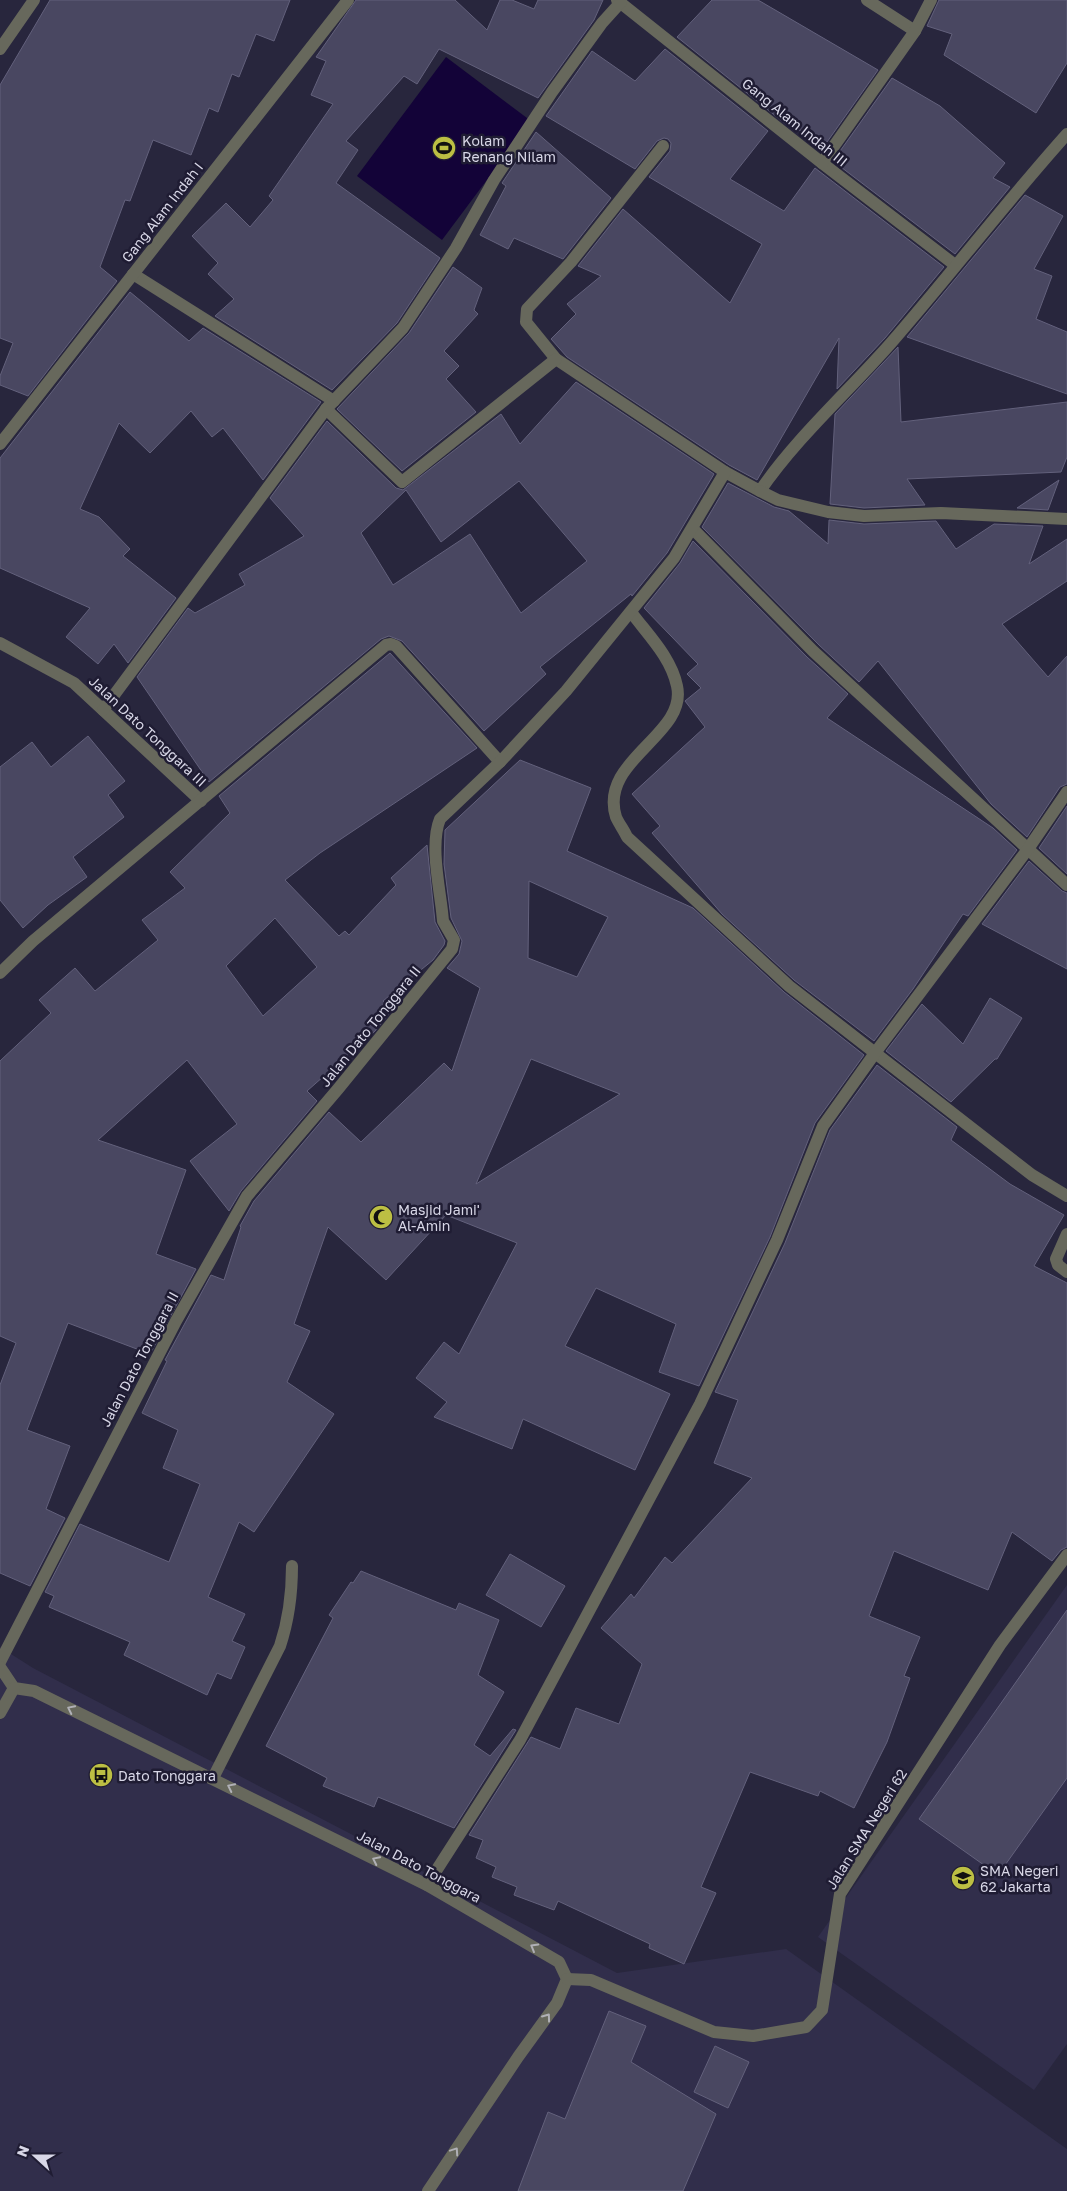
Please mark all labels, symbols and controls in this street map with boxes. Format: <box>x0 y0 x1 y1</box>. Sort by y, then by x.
street label: Gang Alam Indah III <box>739 74 851 170</box>
place label: Kolam Renang Nilam <box>462 132 556 165</box>
sports icon: Kolam Renang Nilam <box>431 135 457 161</box>
street label: Gang Alam Indah I <box>118 159 206 265</box>
street label: Jalan Dato Tonggara III <box>86 672 210 790</box>
street label: Jalan Dato Tonggara II <box>316 962 424 1090</box>
place label: Masjid Jami' Al-Amin <box>398 1201 480 1234</box>
mosque icon: Masjid Jami' Al-Amin <box>368 1204 394 1230</box>
street label: Jalan Dato Tonggara II <box>96 1289 182 1429</box>
one-way arrow <box>67 1705 76 1715</box>
bus stop icon: Dato Tonggara <box>88 1762 114 1788</box>
street label: Jalan SMA Negeri 62 <box>822 1766 910 1892</box>
place label: Dato Tonggara <box>118 1767 216 1784</box>
one-way arrow <box>227 1783 236 1793</box>
street label: Jalan Dato Tonggara <box>354 1826 484 1906</box>
one-way arrow <box>373 1856 382 1866</box>
place label: SMA Negeri 62 Jakarta <box>980 1862 1059 1895</box>
school or university icon: SMA Negeri 62 Jakarta <box>950 1865 976 1891</box>
one-way arrow <box>530 1943 539 1953</box>
one-way arrow <box>541 2013 550 2023</box>
north arrow <box>10 2131 60 2181</box>
text: N <box>13 2143 32 2159</box>
one-way arrow <box>449 2147 458 2156</box>

